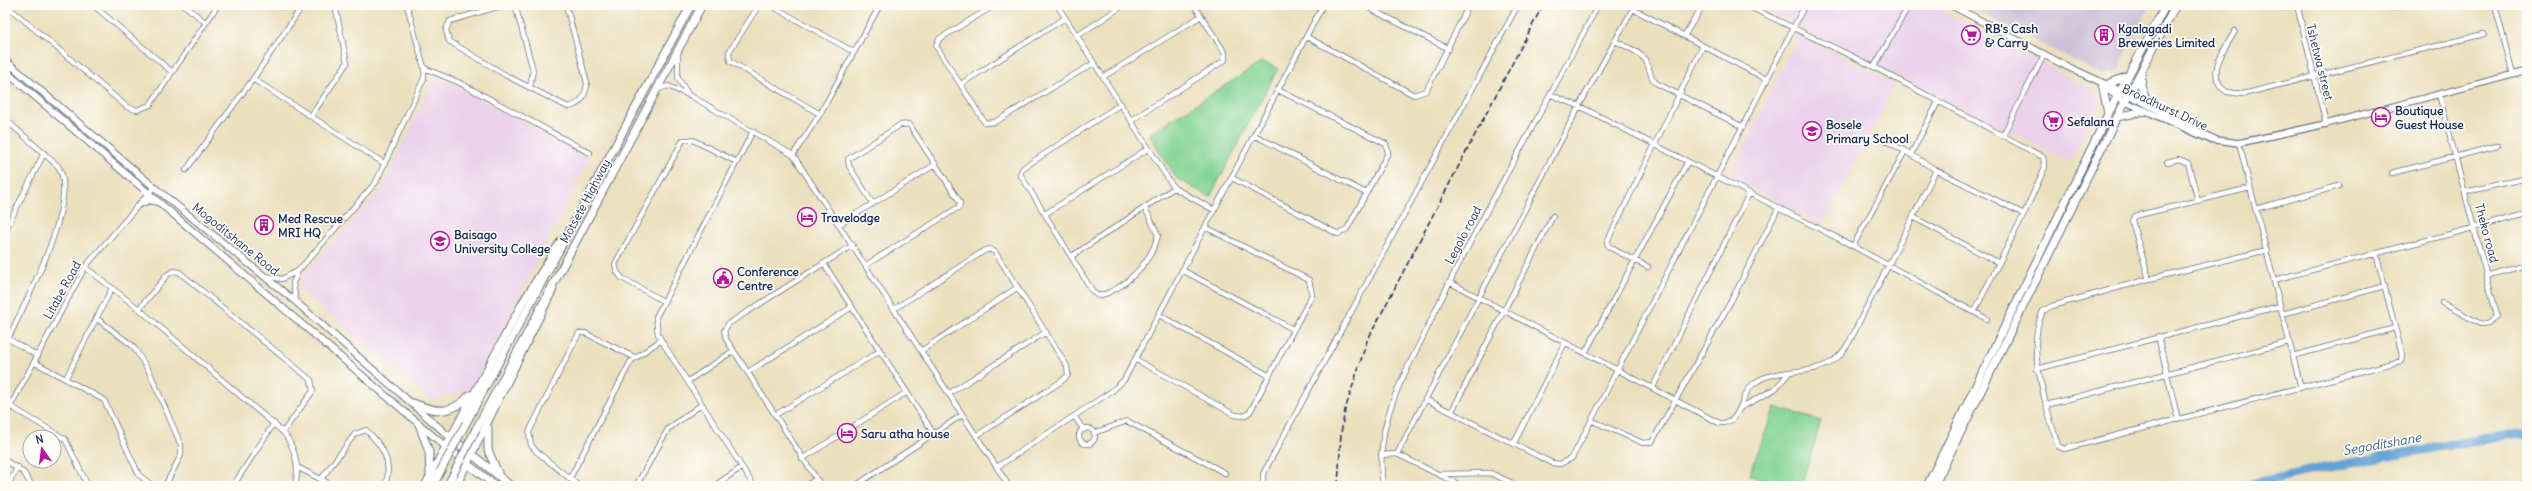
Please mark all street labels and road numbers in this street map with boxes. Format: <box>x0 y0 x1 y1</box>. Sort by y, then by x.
street label: Tshetwa street <box>2303 22 2337 102</box>
street label: Broadhurst Drive <box>2120 81 2210 133</box>
street label: Motsete Highway <box>556 156 614 246</box>
street label: Mogoditshane Road <box>190 199 282 279</box>
street label: Theko road <box>2472 202 2502 264</box>
street label: Legolo road <box>1441 203 1485 267</box>
street label: Litabe Road <box>40 258 84 322</box>

